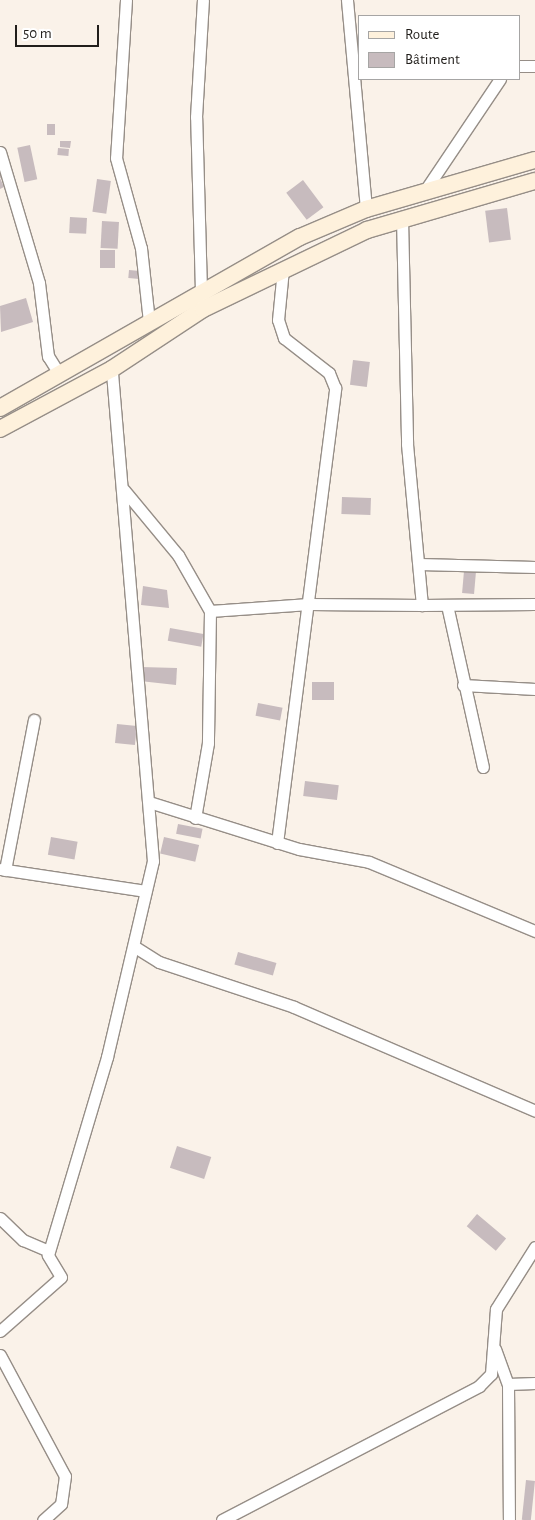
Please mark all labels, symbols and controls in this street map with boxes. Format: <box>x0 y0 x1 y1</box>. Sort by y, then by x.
scale bar <box>18 15 101 47</box>
legend <box>358 15 520 80</box>
text: 50 m <box>23 26 52 41</box>
text: Route <box>405 27 439 42</box>
text: Bâtiment <box>405 52 460 67</box>

